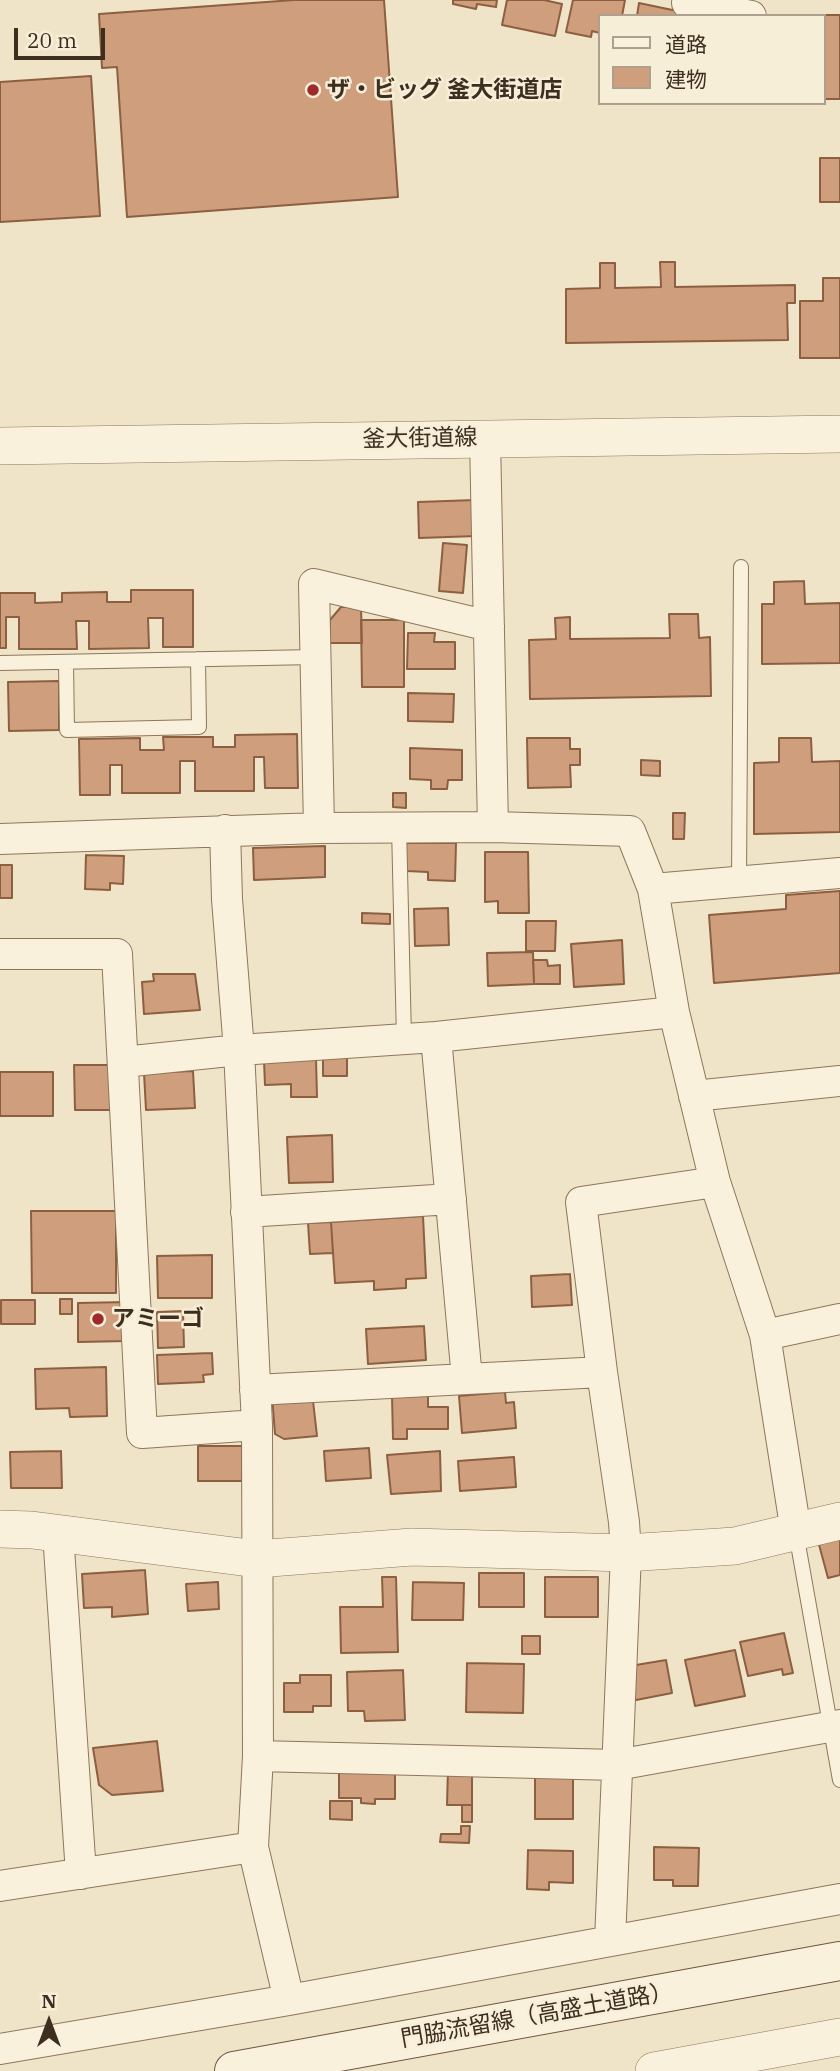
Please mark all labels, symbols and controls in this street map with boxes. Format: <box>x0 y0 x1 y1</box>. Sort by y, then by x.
scale bar <box>18 14 108 58</box>
legend <box>598 14 826 105</box>
text: 20 m <box>27 26 77 54</box>
text: 道路 <box>665 30 707 58</box>
text: 建物 <box>665 65 707 93</box>
place label: ザ・ビッグ 釜大街道店 <box>327 76 562 104</box>
marker: ザ・ビッグ 釜大街道店 <box>305 82 321 98</box>
street label: 釜大街道線 <box>362 424 478 454</box>
place label: アミーゴ <box>112 1305 204 1333</box>
marker: アミーゴ <box>90 1311 106 1327</box>
street label: 門脇流留線（高盛土道路） <box>399 1978 675 2054</box>
north arrow <box>14 1987 84 2057</box>
text: N <box>41 1989 57 2013</box>

